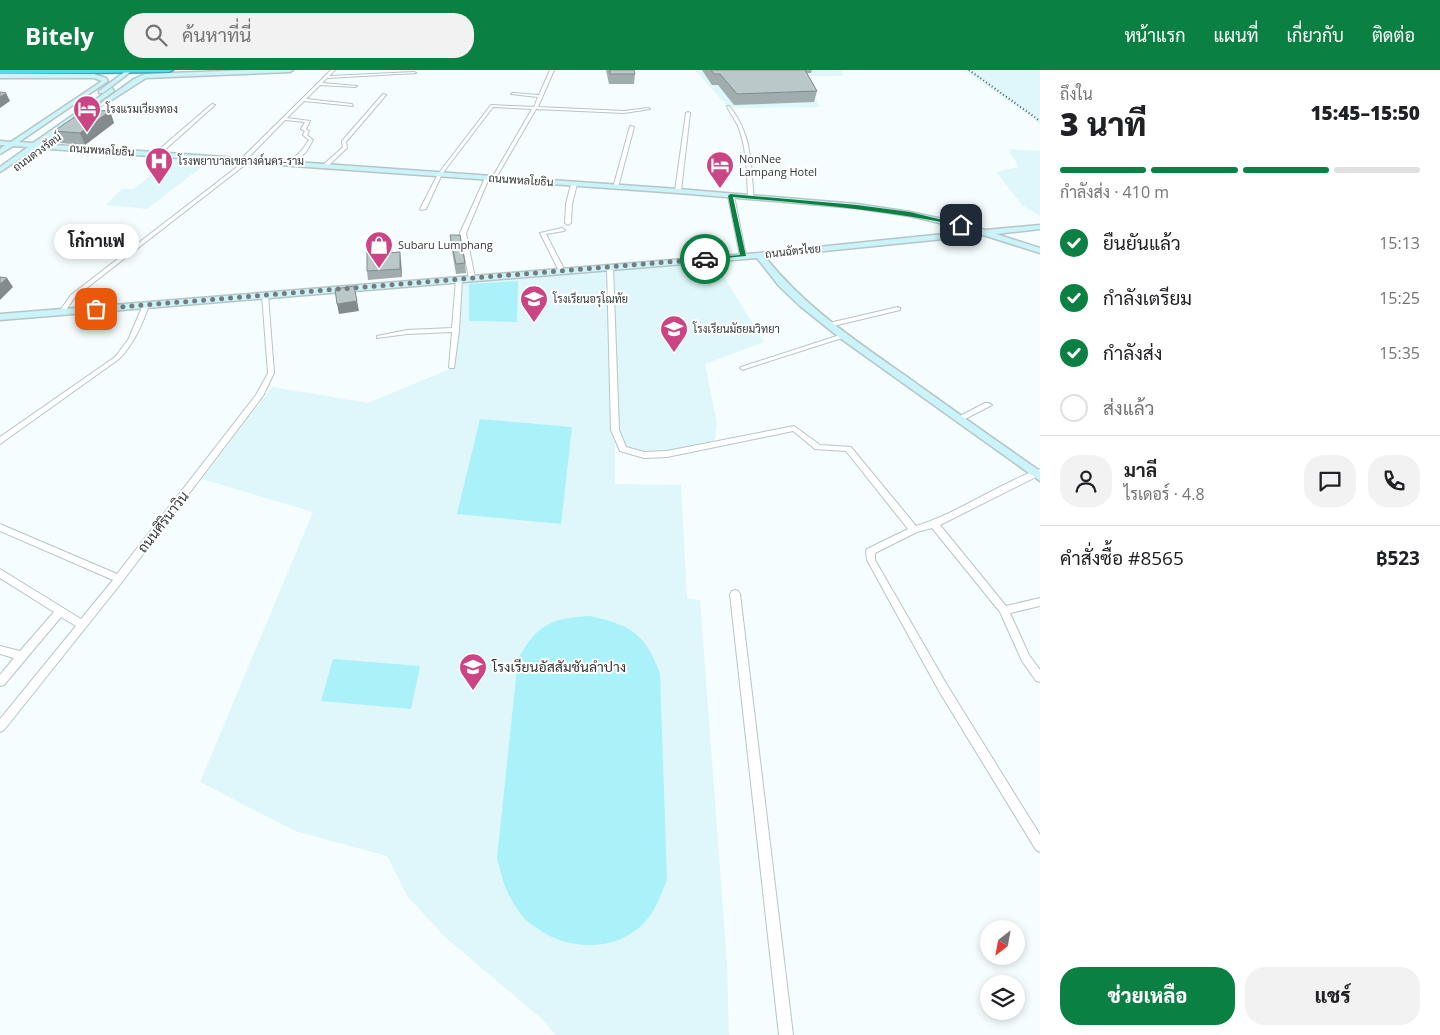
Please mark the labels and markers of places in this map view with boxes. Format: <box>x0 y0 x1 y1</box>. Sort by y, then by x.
hotel icon: โรงแรมเวียงทอง <box>72 94 102 133</box>
place label: โรงแรมเวียงทอง <box>105 101 178 116</box>
hospital icon: โรงพยาบาลเขลางค์นคร-ราม <box>144 146 174 185</box>
hotel icon: NonNee Lampang Hotel <box>705 150 735 189</box>
place label: NonNee Lampang Hotel <box>739 151 817 179</box>
place label: โรงพยาบาลเขลางค์นคร-ราม <box>177 153 304 168</box>
pin <box>940 204 982 246</box>
callout: โก๋กาแฟ <box>54 224 138 259</box>
shop icon: Subaru Lumphang <box>364 230 394 269</box>
place label: Subaru Lumphang <box>398 237 493 252</box>
school or university icon: โรงเรียนอรุโณทัย <box>519 284 549 323</box>
pin <box>75 288 117 330</box>
place label: โรงเรียนอรุโณทัย <box>552 291 628 308</box>
school or university icon: โรงเรียนมัธยมวิทยา <box>659 314 689 353</box>
place label: โรงเรียนมัธยมวิทยา <box>692 321 780 336</box>
school or university icon: โรงเรียนอัสสัมชันลำปาง <box>458 652 488 691</box>
place label: โรงเรียนอัสสัมชันลำปาง <box>491 657 626 676</box>

